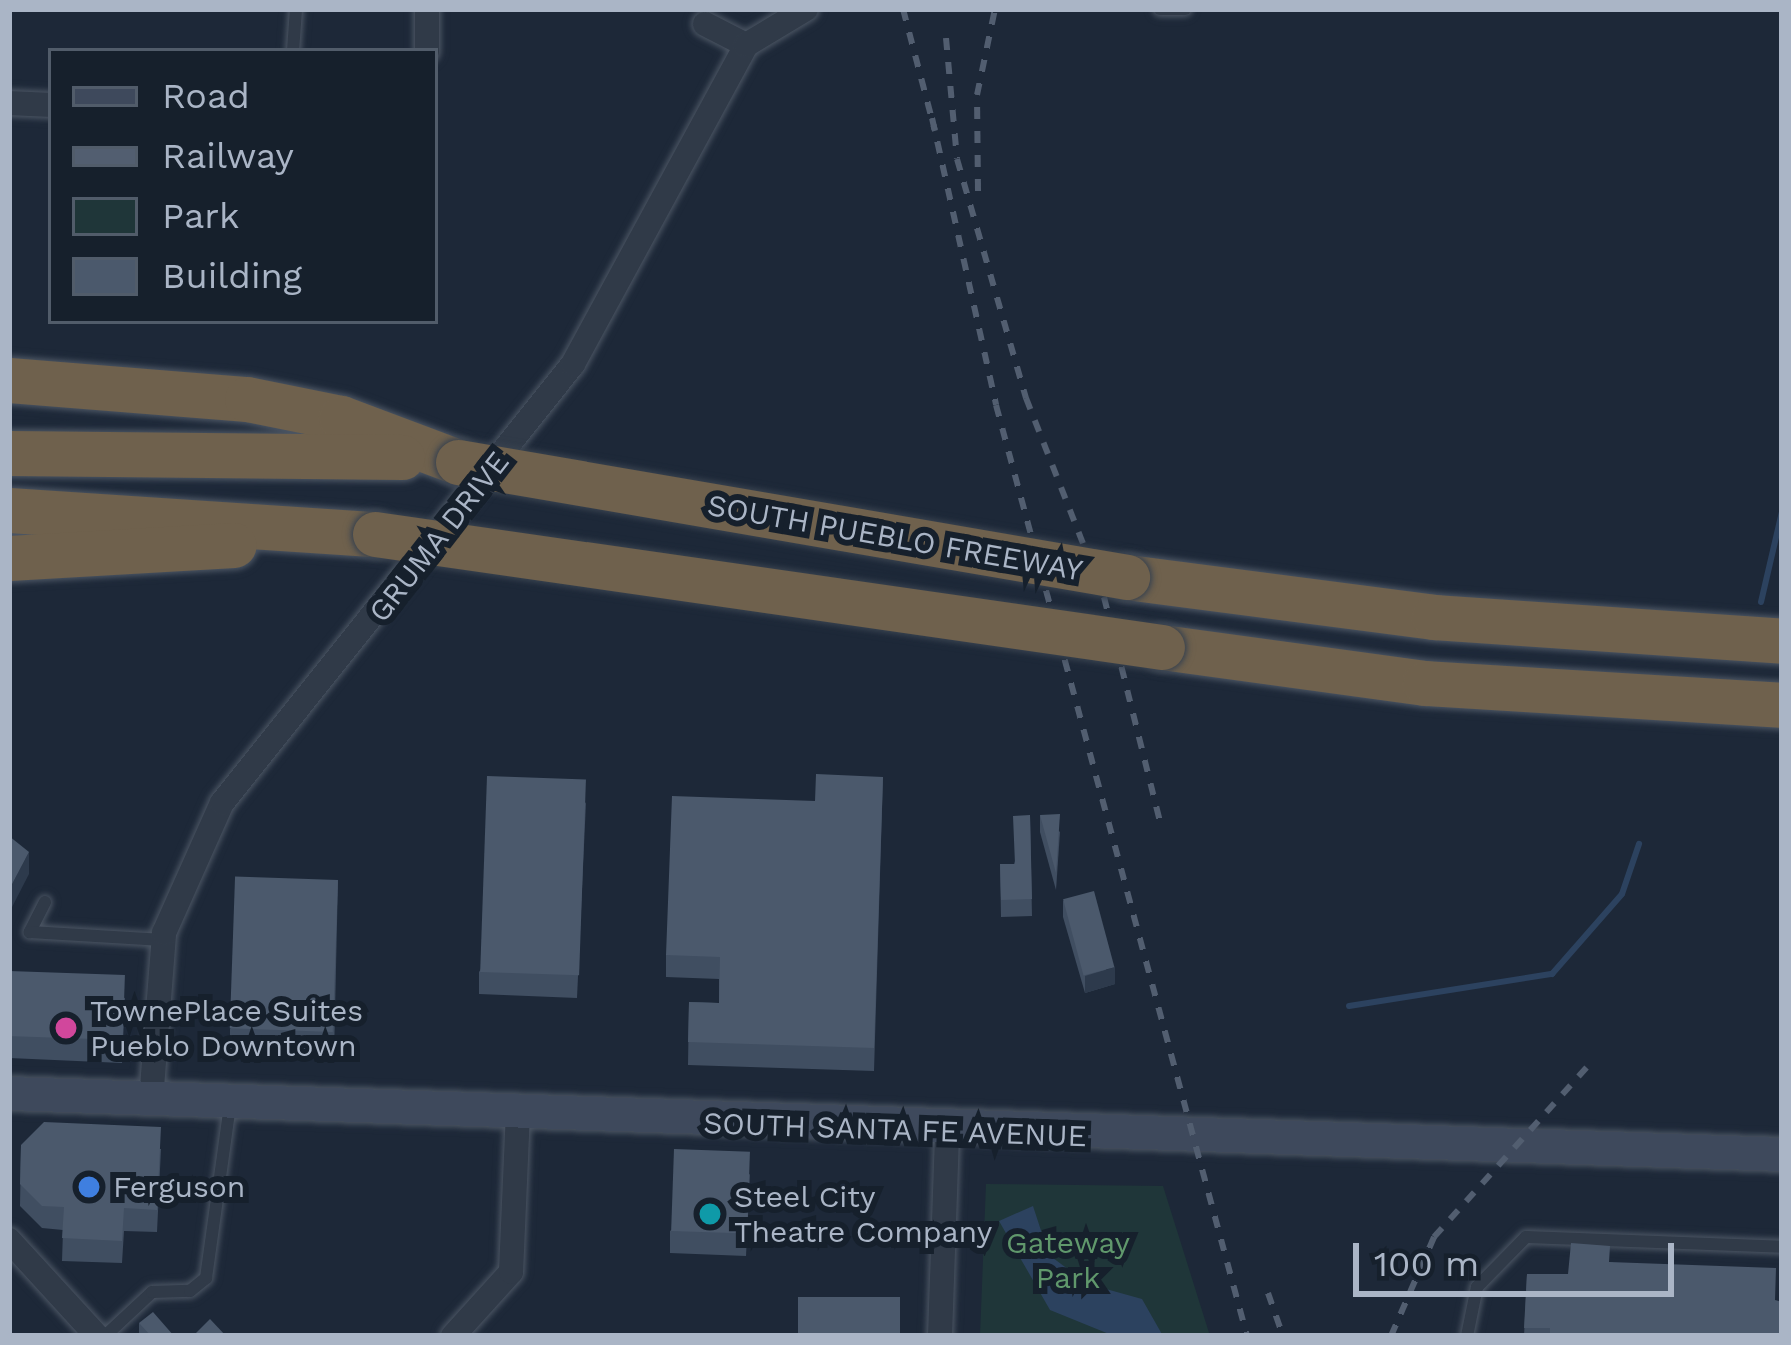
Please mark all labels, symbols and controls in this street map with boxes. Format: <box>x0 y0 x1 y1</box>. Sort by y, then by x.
legend <box>48 48 438 324</box>
text: Road <box>162 75 250 117</box>
text: Railway <box>162 135 294 177</box>
text: Park <box>162 195 239 237</box>
text: Building <box>162 255 302 297</box>
street label: GRUMA DRIVE <box>361 444 517 630</box>
street label: SOUTH PUEBLO FREEWAY <box>704 487 1086 589</box>
place label: TownePlace Suites Pueblo Downtown <box>90 993 363 1064</box>
marker: TownePlace Suites Pueblo Downtown <box>53 1015 79 1041</box>
street label: SOUTH SANTA FE AVENUE <box>701 1105 1089 1155</box>
place label: Ferguson <box>113 1169 245 1205</box>
marker: Ferguson <box>76 1174 102 1200</box>
place label: Steel City Theatre Company <box>734 1179 992 1250</box>
marker: Steel City Theatre Company <box>697 1201 723 1227</box>
scale bar <box>1359 1219 1680 1293</box>
park label: Gateway Park <box>1006 1225 1130 1296</box>
text: 100 m <box>1374 1243 1479 1285</box>

